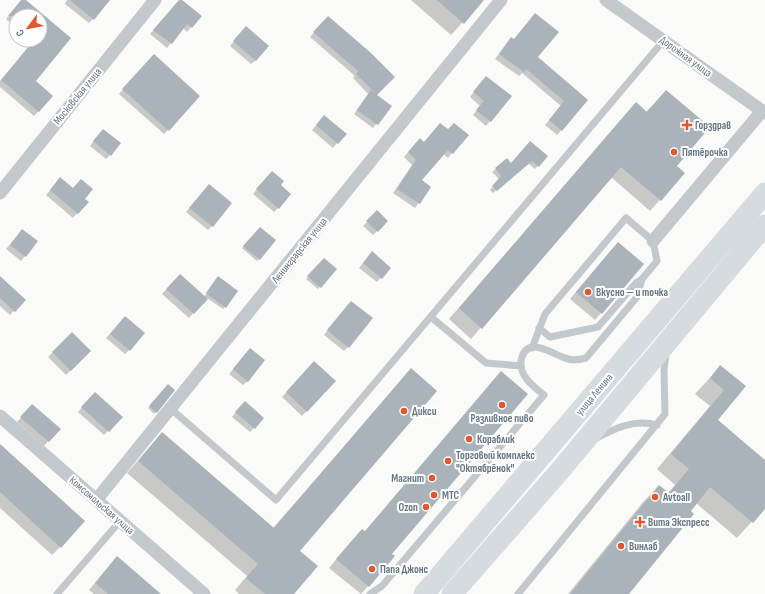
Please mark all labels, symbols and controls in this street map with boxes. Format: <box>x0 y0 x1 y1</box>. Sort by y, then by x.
north arrow <box>8 8 48 48</box>
text: С <box>13 27 27 39</box>
street label: Дорожная улица <box>657 33 714 80</box>
street label: Московская улица <box>51 65 104 127</box>
place label: Горздрав <box>695 119 731 132</box>
marker: Горздрав <box>682 120 692 130</box>
place label: Пятёрочка <box>682 146 728 159</box>
marker: Пятёрочка <box>669 147 679 157</box>
street label: Ленинградская улица <box>268 215 330 287</box>
place label: Вкусно — и точка <box>596 286 668 299</box>
marker: Вкусно — и точка <box>583 287 593 297</box>
street label: улица Ленина <box>573 371 616 418</box>
marker: Разливное пиво <box>497 400 507 410</box>
place label: Дикси <box>412 405 437 418</box>
marker: Дикси <box>399 406 409 416</box>
place label: Разливное пиво <box>471 412 534 425</box>
place label: Кораблик <box>477 433 515 446</box>
marker: Кораблик <box>464 434 474 444</box>
place label: Торговый комплекс "Октябрёнок" <box>456 449 535 475</box>
marker: Торговый комплекс "Октябрёнок" <box>443 456 453 466</box>
place label: Магнит <box>391 472 424 485</box>
marker: Магнит <box>427 473 437 483</box>
street label: Комсомольская улица <box>66 474 137 537</box>
place label: МТС <box>442 489 460 502</box>
marker: МТС <box>429 490 439 500</box>
place label: Avtoall <box>662 491 690 504</box>
marker: Avtoall <box>650 492 660 502</box>
place label: Ozon <box>399 501 418 514</box>
marker: Ozon <box>421 502 431 512</box>
place label: Вита Экспресс <box>648 516 710 529</box>
marker: Вита Экспресс <box>635 517 645 527</box>
place label: Винлаб <box>629 540 658 553</box>
marker: Винлаб <box>616 541 626 551</box>
place label: Папа Джонс <box>380 563 429 576</box>
marker: Папа Джонс <box>367 564 377 574</box>

